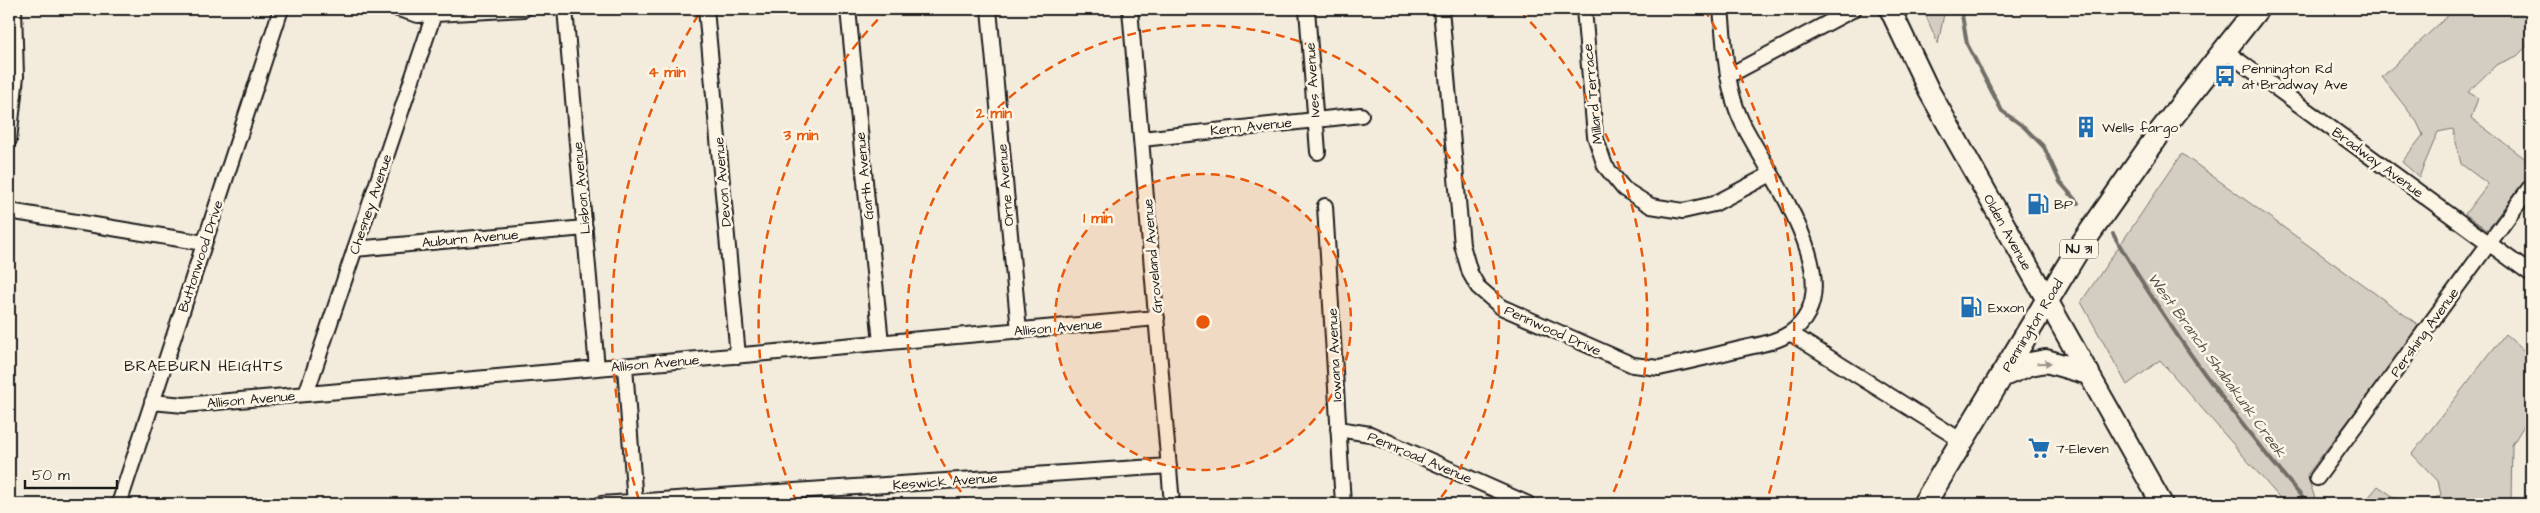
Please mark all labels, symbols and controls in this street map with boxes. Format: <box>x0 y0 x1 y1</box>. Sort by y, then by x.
street label: Ives Avenue <box>1300 41 1326 118</box>
street label: Millard Terrace <box>1578 42 1608 145</box>
place label: Pennington Rd at Bradway Ave <box>2242 59 2348 95</box>
text: 4 min <box>648 62 686 83</box>
bus stop icon: Pennington Rd at Bradway Ave <box>2212 63 2238 89</box>
text: 2 min <box>975 103 1013 124</box>
street label: Kern Avenue <box>1209 113 1293 141</box>
building icon: Wells fargo <box>2073 114 2099 140</box>
place label: Wells fargo <box>2102 118 2178 138</box>
street label: Bradway Avenue <box>2327 123 2428 203</box>
text: 3 min <box>782 125 819 146</box>
street label: Garth Avenue <box>850 131 880 221</box>
street label: Devon Avenue <box>709 136 737 228</box>
street label: Lisbon Avenue <box>568 140 596 235</box>
street label: Orne Avenue <box>992 142 1020 227</box>
street label: Chesney Avenue <box>344 151 398 257</box>
street label: Olden Avenue <box>1978 191 2037 275</box>
fuel station icon: BP <box>2025 191 2051 217</box>
place label: BP <box>2054 195 2073 215</box>
street label: Buttonwood Drive <box>173 197 229 315</box>
street label: Groveland Avenue <box>1138 197 1168 314</box>
text: 1 min <box>1083 208 1113 229</box>
street label: Auburn Avenue <box>421 225 520 253</box>
road number: NJ 31 <box>2060 240 2098 258</box>
water label: West Branch Shabakunk Creek <box>2142 269 2291 462</box>
street label: Pennington Road <box>1997 275 2069 376</box>
street label: Pershing Avenue <box>2386 284 2464 381</box>
fuel station icon: Exxon <box>1958 294 1984 320</box>
place label: Exxon <box>1988 298 2024 318</box>
street label: Pennwood Drive <box>1501 301 1605 361</box>
street label: Iowana Avenue <box>1323 307 1347 402</box>
centre of rings <box>1194 313 1212 331</box>
street label: Allison Avenue <box>1013 314 1103 342</box>
street label: Allison Avenue <box>610 350 700 378</box>
district label: BRAEBURN HEIGHTS <box>124 356 284 377</box>
one-way arrow <box>2037 359 2053 367</box>
street label: Allison Avenue <box>206 386 296 414</box>
street label: Pennroad Avenue <box>1364 427 1475 489</box>
supermarket icon: 7-Eleven <box>2026 435 2052 461</box>
place label: 7-Eleven <box>2056 439 2109 459</box>
scale bar <box>25 458 118 490</box>
text: 50 m <box>32 465 70 486</box>
street label: Keswick Avenue <box>892 468 999 496</box>

